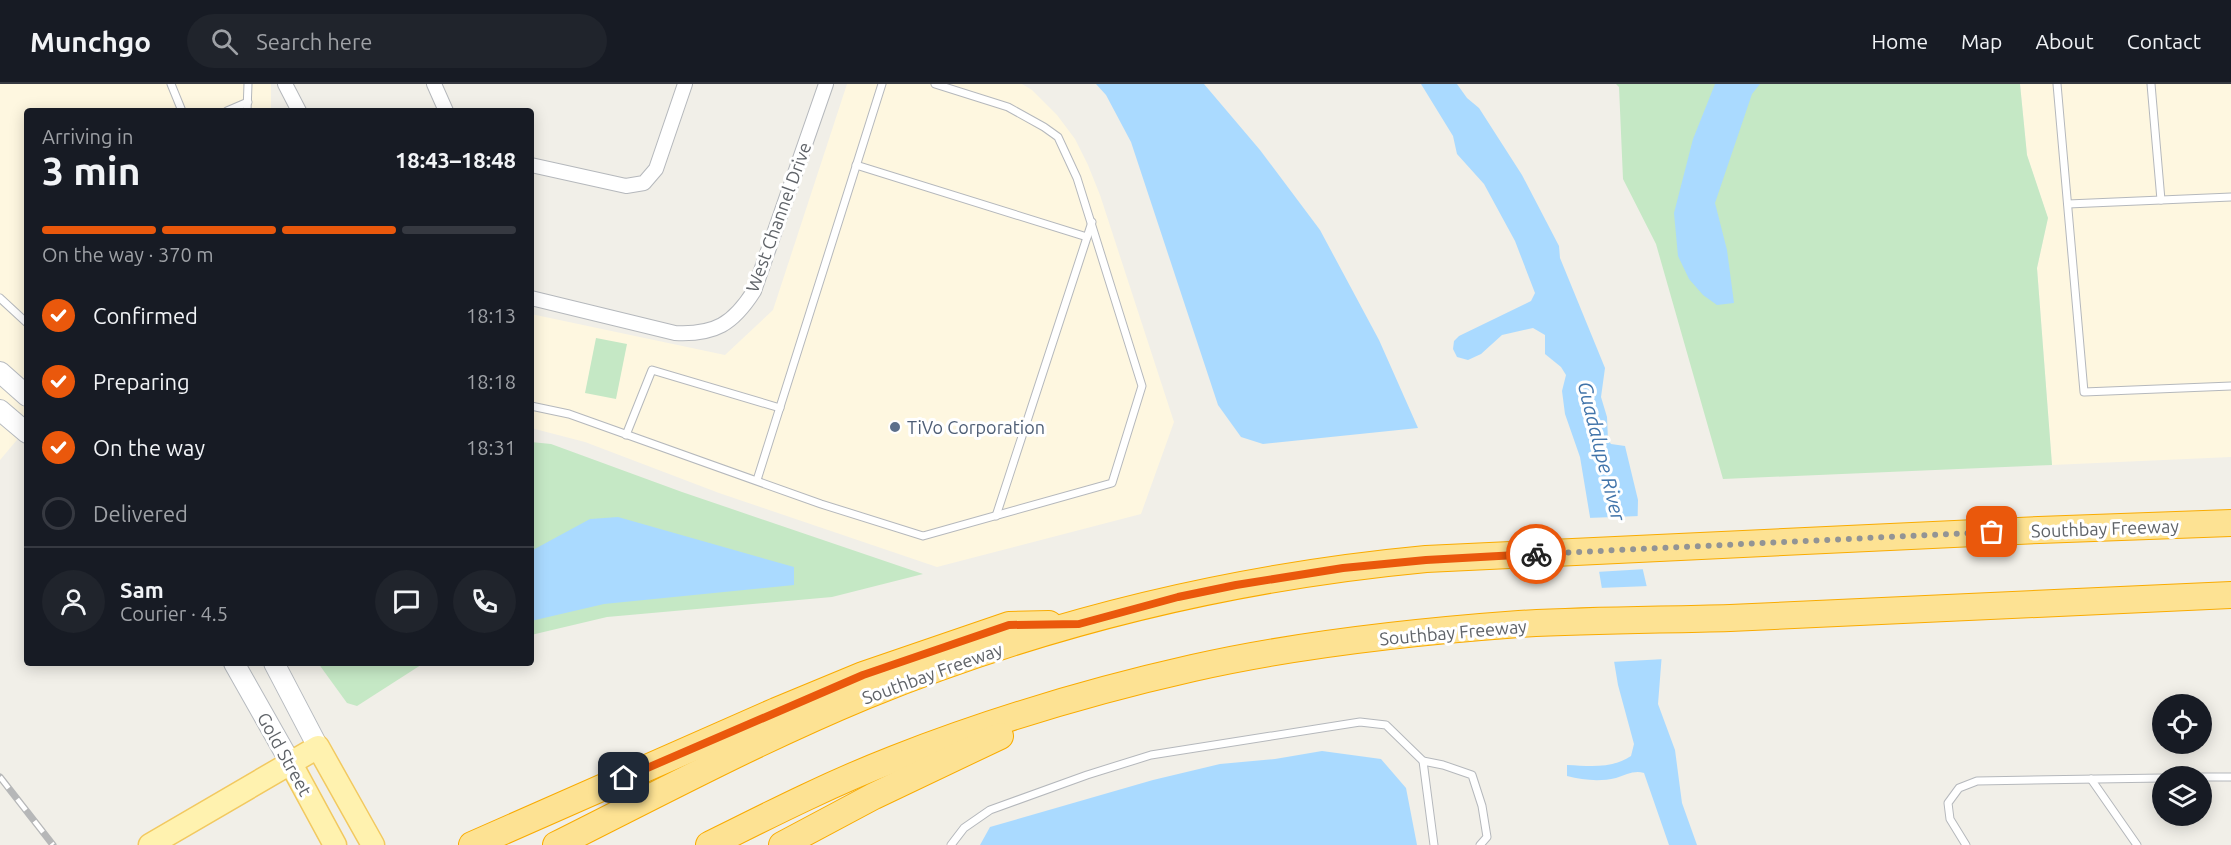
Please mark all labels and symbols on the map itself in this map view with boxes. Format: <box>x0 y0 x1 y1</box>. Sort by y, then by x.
street label: West Channel Drive <box>742 139 814 295</box>
water label: Guadalupe River <box>1574 379 1631 524</box>
place label: TiVo Corporation <box>907 417 1045 437</box>
marker: TiVo Corporation <box>888 420 902 434</box>
pin <box>1966 506 2017 557</box>
street label: Southbay Freeway <box>2031 515 2180 541</box>
courier <box>1506 524 1566 584</box>
street label: Southbay Freeway <box>1378 616 1528 648</box>
street label: Southbay Freeway <box>859 638 1005 708</box>
street label: Gold Street <box>254 709 316 799</box>
pin <box>598 752 649 803</box>

